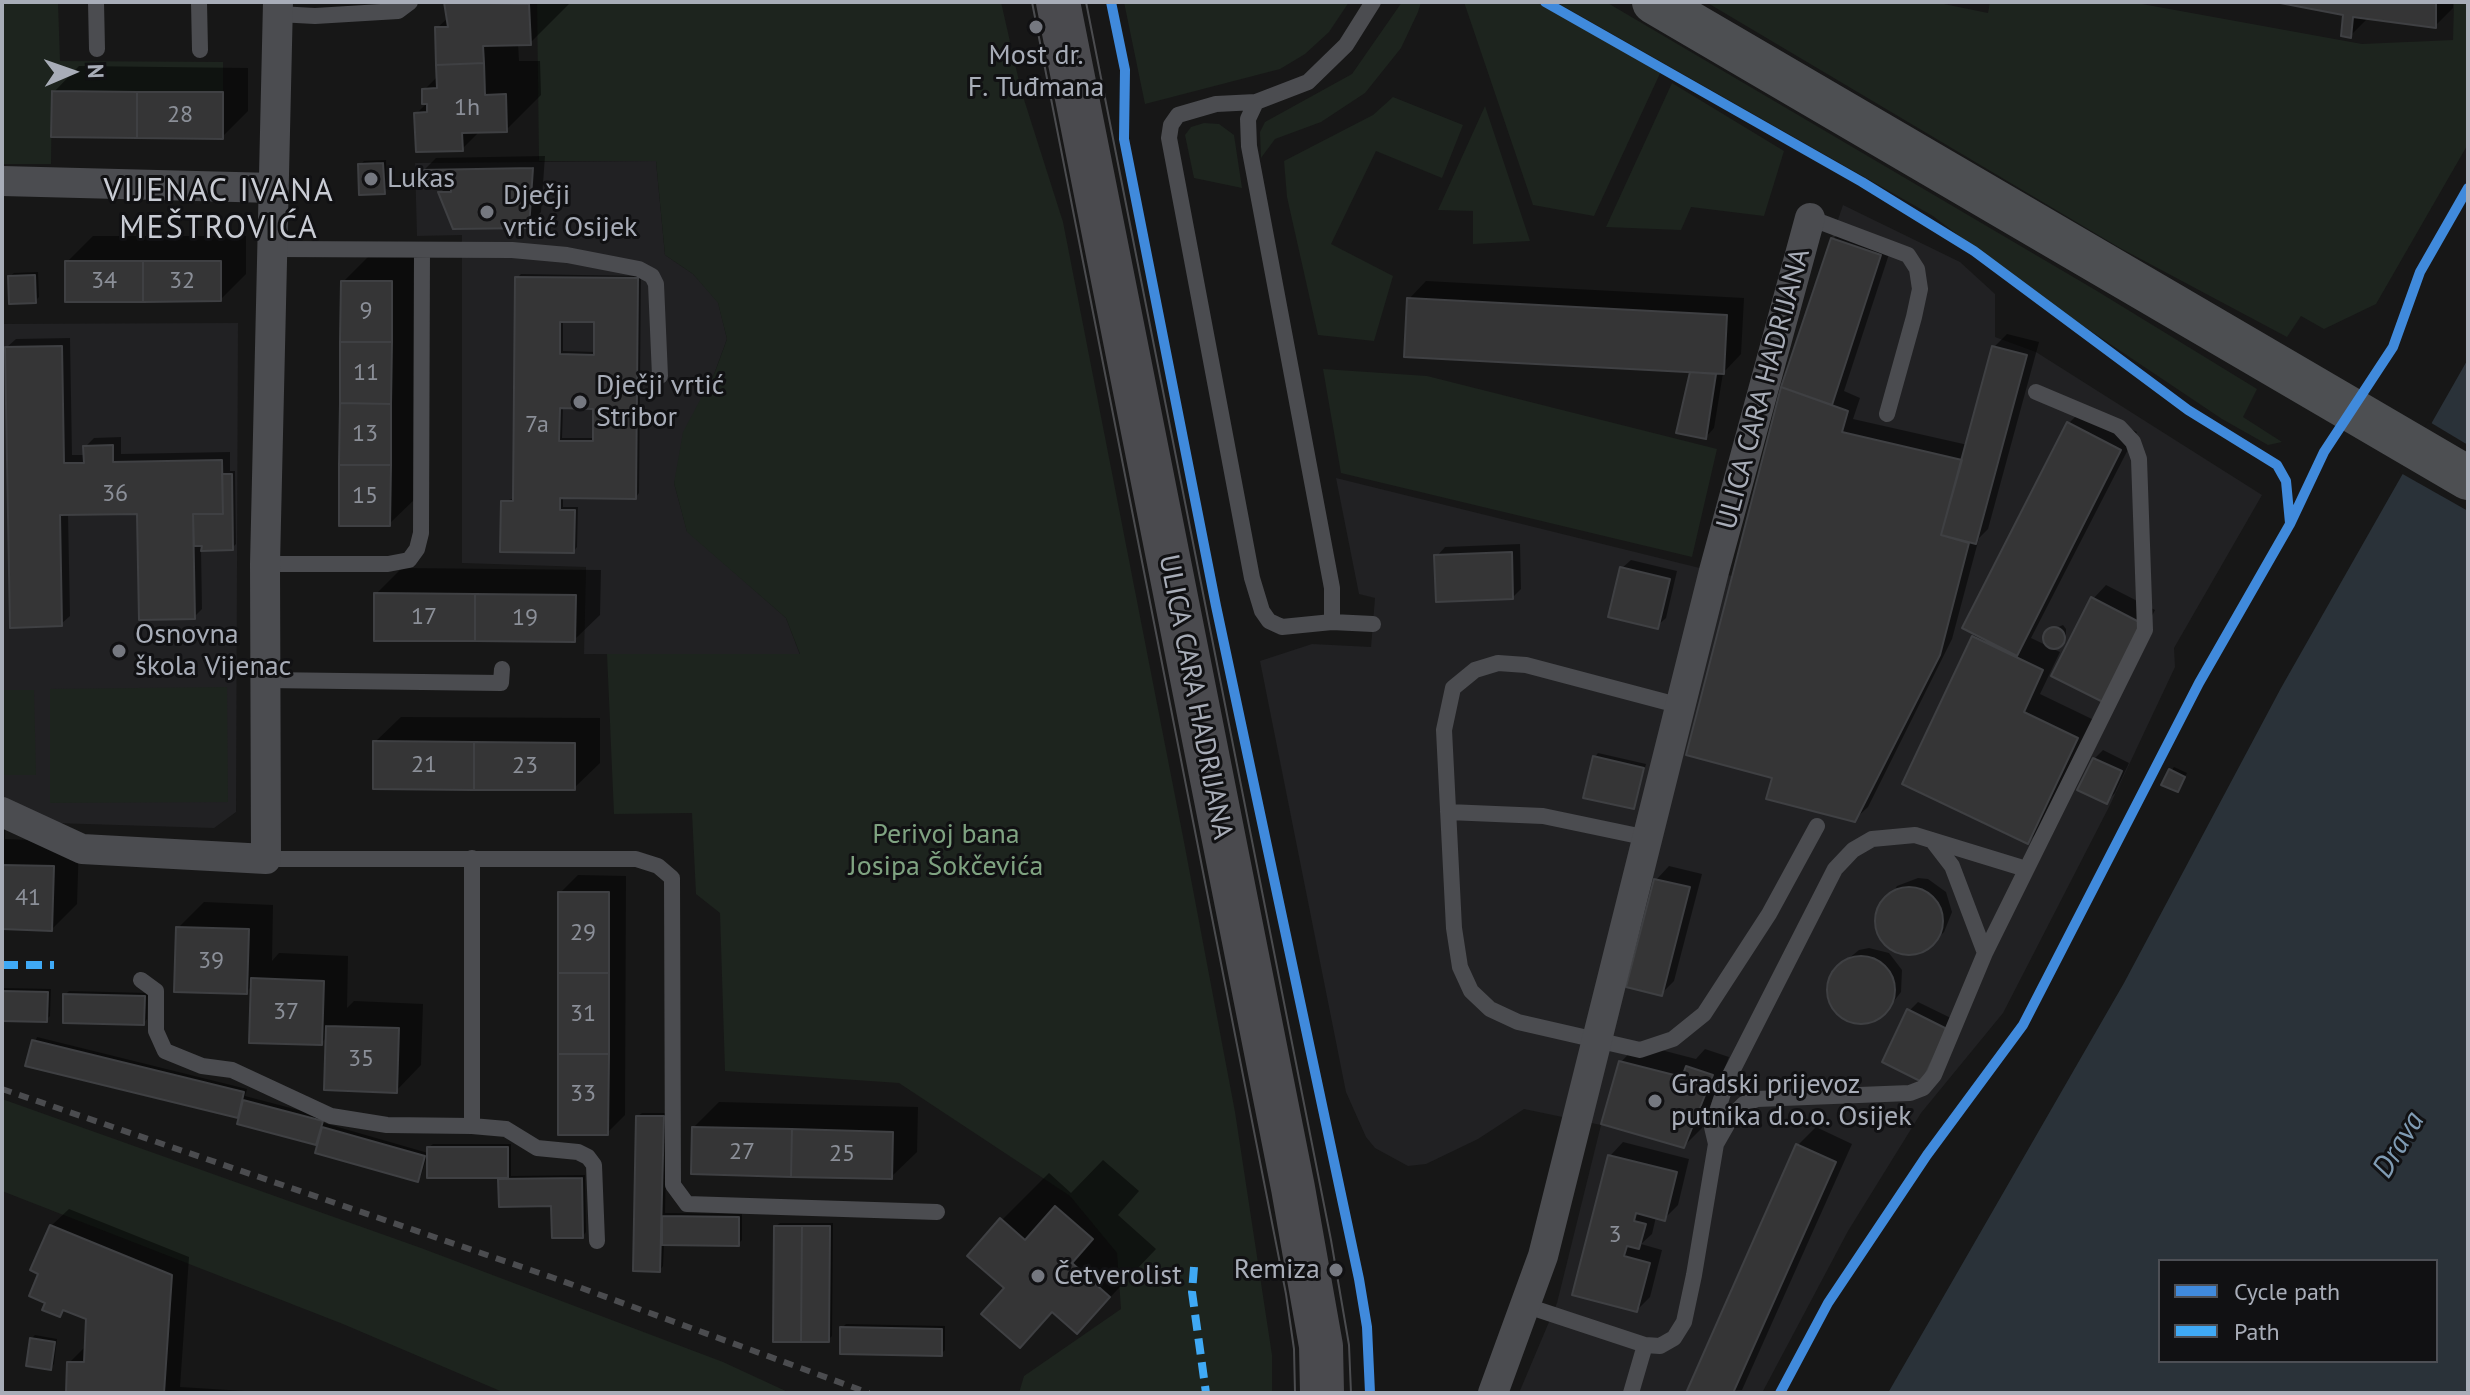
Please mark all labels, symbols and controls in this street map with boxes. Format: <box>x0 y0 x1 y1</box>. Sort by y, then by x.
marker: Most dr. F. Tuđmana <box>1027 18 1045 36</box>
north arrow <box>32 32 112 112</box>
place label: Most dr. F. Tuđmana <box>968 39 1104 105</box>
text: N <box>82 63 110 79</box>
house number: 1h <box>454 94 480 122</box>
house number: 28 <box>167 101 193 129</box>
place label: Lukas <box>387 162 455 196</box>
marker: Lukas <box>362 170 380 188</box>
district label: VIJENAC IVANA MEŠTROVIĆA <box>103 173 335 248</box>
place label: Dječji vrtić Osijek <box>503 179 638 245</box>
marker: Dječji vrtić Osijek <box>478 203 496 221</box>
street label: ULICA CARA HADRIJANA <box>1710 245 1818 533</box>
house number: 34 <box>91 267 117 295</box>
house number: 32 <box>169 267 195 295</box>
house number: 9 <box>359 297 373 325</box>
house number: 11 <box>353 359 379 387</box>
place label: Dječji vrtić Stribor <box>596 369 724 435</box>
marker: Dječji vrtić Stribor <box>571 393 589 411</box>
house number: 7a <box>525 411 549 439</box>
house number: 13 <box>352 420 378 448</box>
house number: 36 <box>102 480 128 508</box>
house number: 15 <box>352 482 378 510</box>
street label: ULICA CARA HADRIJANA <box>1151 552 1239 842</box>
house number: 17 <box>411 603 437 631</box>
house number: 19 <box>512 604 538 632</box>
place label: Osnovna škola Vijenac <box>135 618 291 684</box>
marker: Osnovna škola Vijenac <box>110 642 128 660</box>
house number: 21 <box>411 751 437 779</box>
house number: 23 <box>512 752 538 780</box>
park label: Perivoj bana Josipa Šokčevića <box>848 818 1044 884</box>
house number: 41 <box>15 884 41 912</box>
house number: 29 <box>570 919 596 947</box>
house number: 39 <box>198 947 224 975</box>
house number: 37 <box>273 998 299 1026</box>
house number: 31 <box>570 1000 596 1028</box>
house number: 35 <box>348 1045 374 1073</box>
place label: Gradski prijevoz putnika d.o.o. Osijek <box>1671 1068 1912 1134</box>
house number: 33 <box>570 1080 596 1108</box>
marker: Gradski prijevoz putnika d.o.o. Osijek <box>1646 1092 1664 1110</box>
water label: Drava <box>2365 1105 2433 1185</box>
house number: 27 <box>729 1138 755 1166</box>
house number: 25 <box>829 1140 855 1168</box>
house number: 3 <box>1608 1221 1622 1249</box>
place label: Remiza <box>1234 1253 1320 1287</box>
place label: Četverolist <box>1054 1259 1182 1293</box>
legend <box>2158 1259 2438 1363</box>
marker: Remiza <box>1327 1261 1345 1279</box>
marker: Četverolist <box>1029 1267 1047 1285</box>
text: Cycle path <box>2234 1276 2340 1307</box>
text: Path <box>2234 1316 2280 1347</box>

